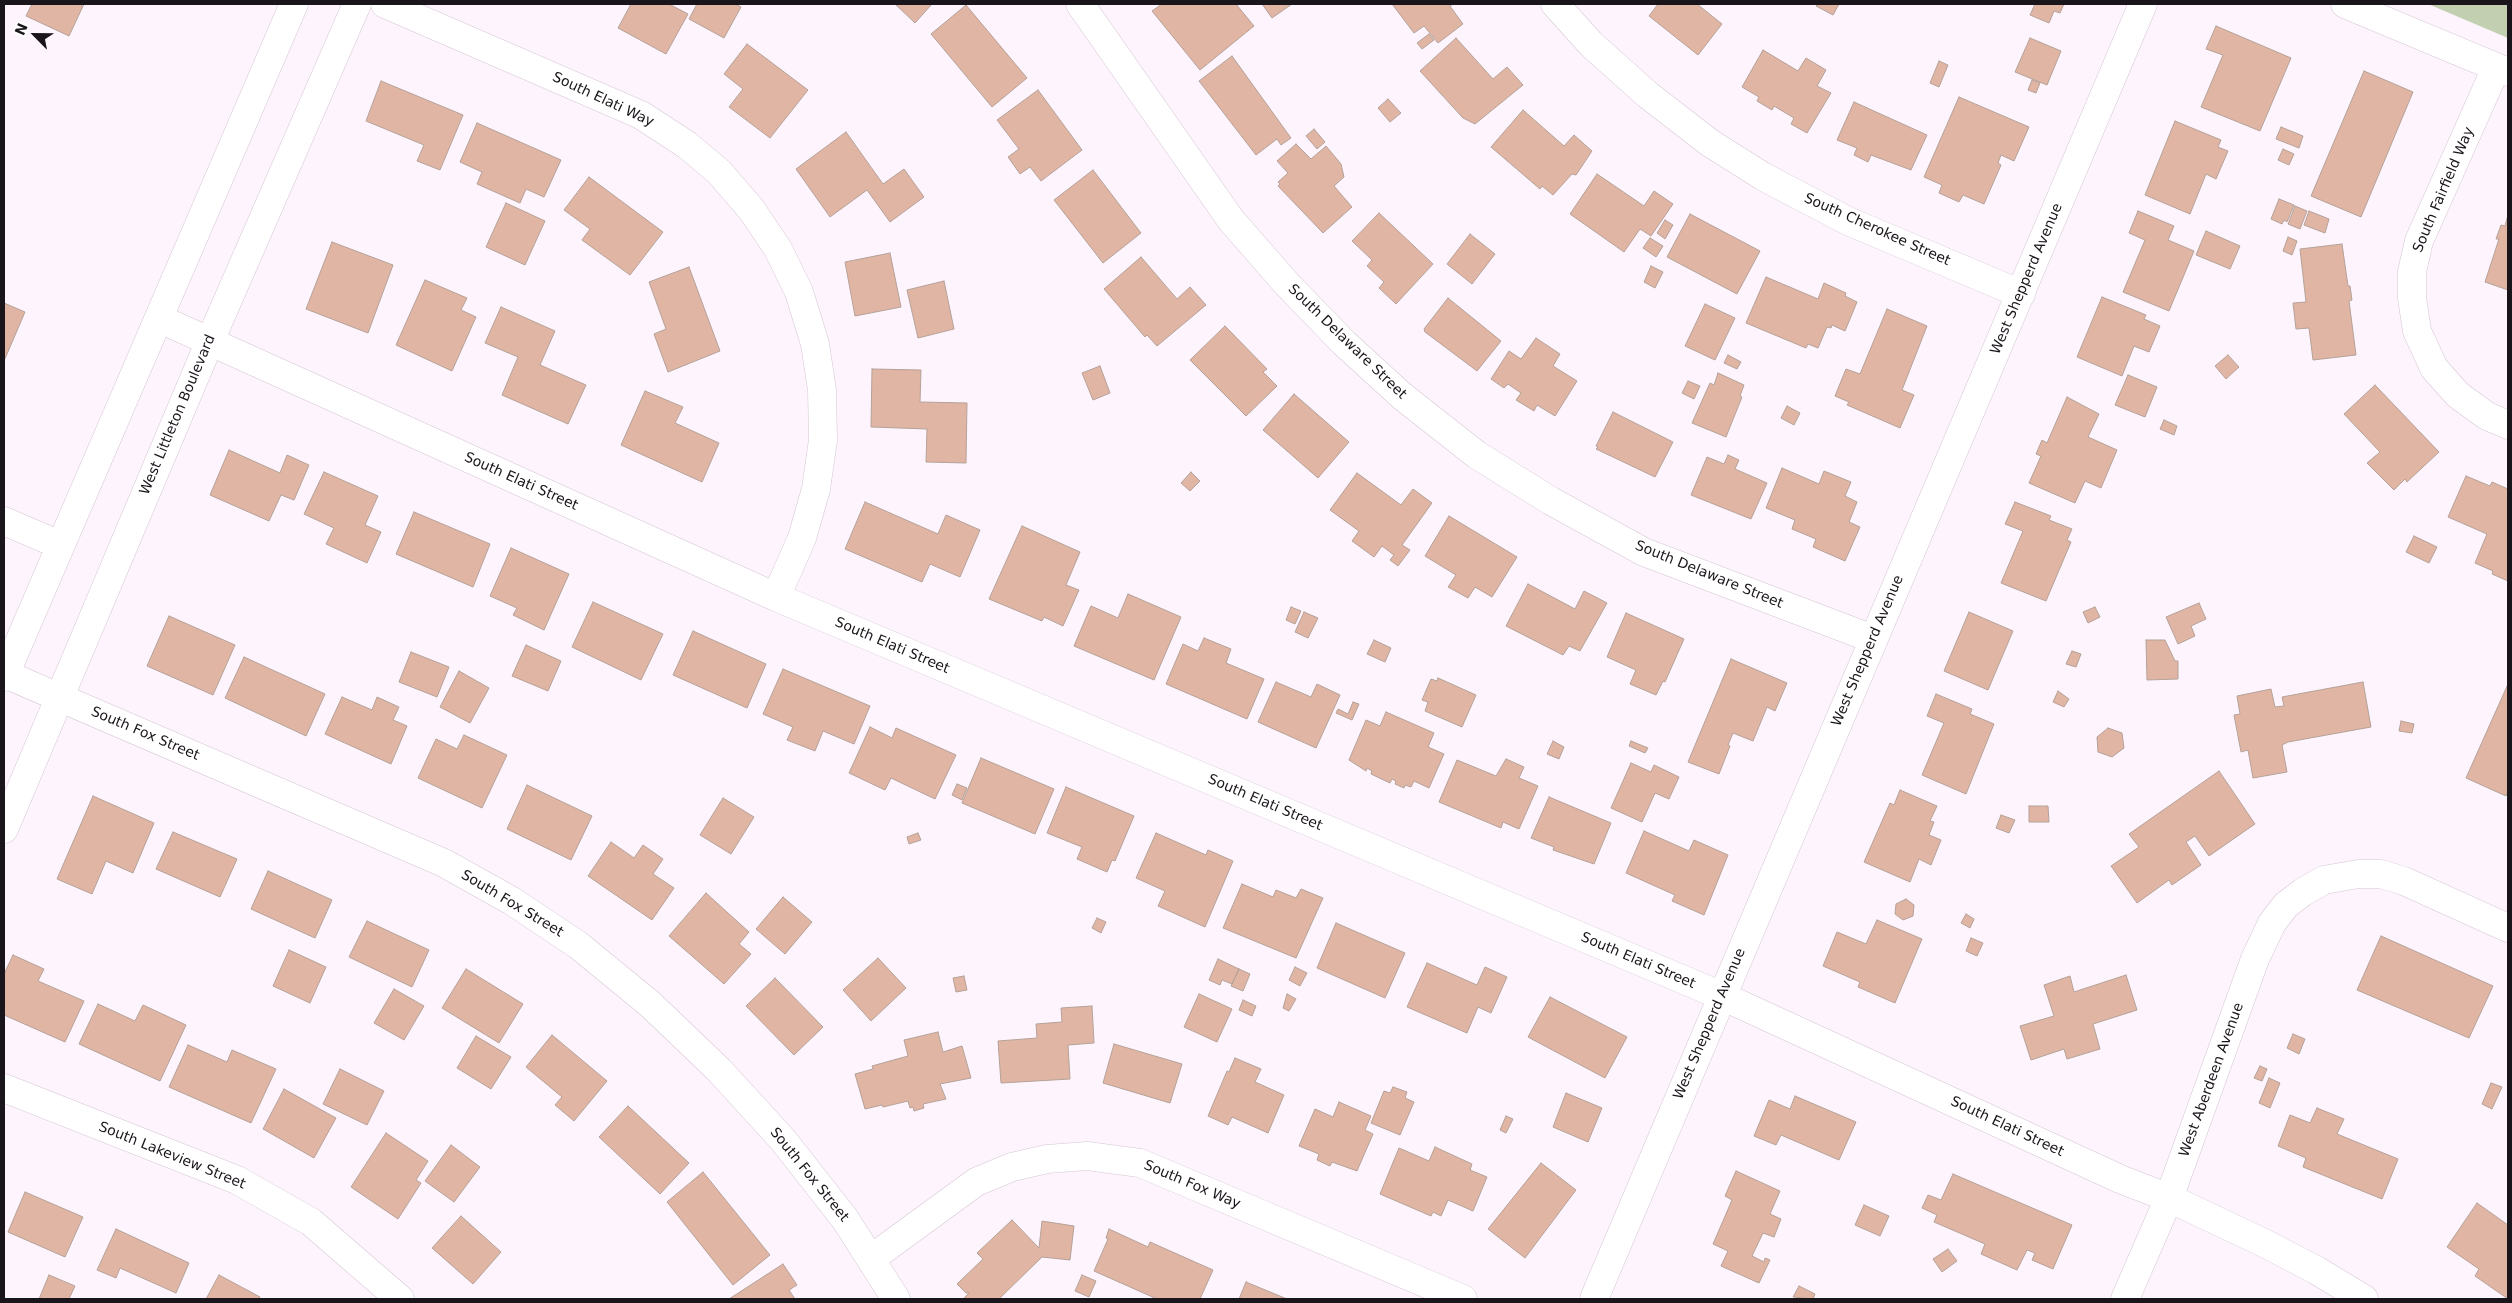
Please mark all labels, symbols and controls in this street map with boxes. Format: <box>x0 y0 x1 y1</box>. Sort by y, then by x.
north arrow <box>10 10 60 60</box>
text: N <box>12 21 31 38</box>
street label: South Elati Way <box>550 69 656 131</box>
street label: South Fairfield Way <box>2410 125 2478 255</box>
street label: South Cherokee Street <box>1801 190 1953 270</box>
street label: West Shepperd Avenue <box>1988 201 2066 357</box>
street label: South Delaware Street <box>1284 281 1410 403</box>
street label: West Littleton Boulevard <box>137 332 219 498</box>
street label: South Elati Street <box>461 449 581 515</box>
street label: South Delaware Street <box>1633 538 1785 612</box>
street label: West Shepperd Avenue <box>1829 573 1907 729</box>
street label: South Elati Street <box>832 614 952 678</box>
street label: South Fox Street <box>88 704 202 764</box>
street label: South Elati Street <box>1205 771 1325 835</box>
street label: South Fox Street <box>458 867 566 941</box>
street label: South Elati Street <box>1578 929 1698 993</box>
street label: West Shepperd Avenue <box>1671 946 1749 1102</box>
street label: West Aberdeen Avenue <box>2176 1001 2248 1159</box>
street label: South Elati Street <box>1948 1093 2066 1161</box>
street label: South Lakeview Street <box>96 1119 248 1193</box>
street label: South Fox Street <box>766 1125 852 1225</box>
street label: South Fox Way <box>1141 1157 1243 1213</box>

